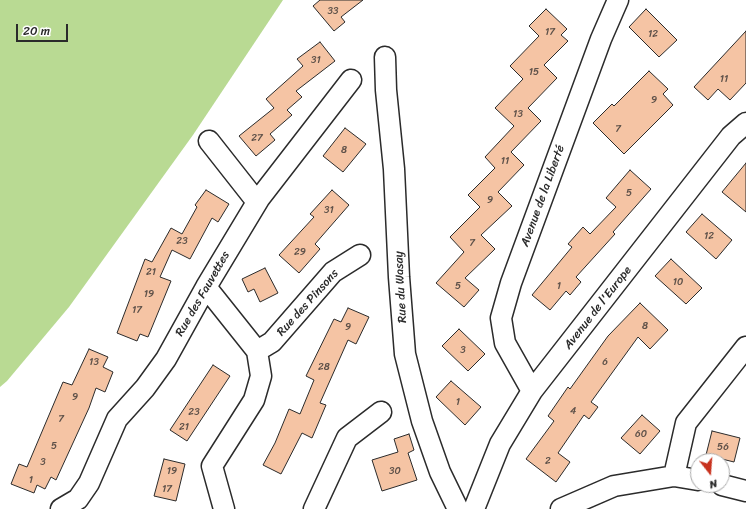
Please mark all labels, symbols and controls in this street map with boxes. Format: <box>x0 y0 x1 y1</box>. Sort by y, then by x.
house number: 33 <box>328 5 338 17</box>
scale bar <box>18 16 70 42</box>
text: 20 m <box>23 20 50 42</box>
house number: 17 <box>545 26 555 38</box>
house number: 12 <box>648 28 658 40</box>
house number: 31 <box>311 54 321 66</box>
house number: 15 <box>529 66 539 78</box>
house number: 11 <box>720 73 728 85</box>
house number: 9 <box>651 94 657 106</box>
house number: 13 <box>513 108 523 120</box>
house number: 7 <box>615 123 621 135</box>
house number: 27 <box>251 132 263 144</box>
street label: Avenue de la Liberté <box>518 143 568 249</box>
house number: 8 <box>341 144 347 156</box>
house number: 11 <box>501 155 509 167</box>
house number: 5 <box>626 187 632 199</box>
house number: 9 <box>487 194 493 206</box>
house number: 31 <box>324 204 334 216</box>
house number: 12 <box>704 230 714 242</box>
house number: 23 <box>176 235 188 247</box>
house number: 7 <box>469 237 475 249</box>
house number: 29 <box>294 246 306 258</box>
street label: Rue des Fauvettes <box>173 249 233 339</box>
street label: Rue du Wasay <box>392 251 410 323</box>
street label: Avenue de l'Europe <box>561 264 635 352</box>
house number: 21 <box>146 266 156 278</box>
street label: Rue des Pinsons <box>274 267 342 339</box>
house number: 10 <box>673 276 683 288</box>
house number: 5 <box>455 280 461 292</box>
house number: 1 <box>557 280 561 292</box>
house number: 19 <box>144 288 154 300</box>
house number: 17 <box>132 304 142 316</box>
house number: 8 <box>642 320 648 332</box>
house number: 9 <box>345 321 351 333</box>
house number: 3 <box>460 344 466 356</box>
house number: 13 <box>89 356 99 368</box>
house number: 6 <box>602 356 608 368</box>
house number: 28 <box>318 361 330 373</box>
house number: 9 <box>72 391 78 403</box>
house number: 1 <box>456 396 460 408</box>
house number: 4 <box>570 405 576 417</box>
house number: 23 <box>188 406 200 418</box>
house number: 7 <box>58 413 64 425</box>
house number: 21 <box>179 421 189 433</box>
house number: 60 <box>635 428 647 440</box>
house number: 5 <box>51 440 57 452</box>
house number: 56 <box>717 441 729 453</box>
north arrow <box>690 453 730 493</box>
house number: 2 <box>545 455 551 467</box>
house number: 3 <box>40 456 46 468</box>
house number: 19 <box>167 465 177 477</box>
house number: 30 <box>389 465 401 477</box>
house number: 1 <box>29 474 33 486</box>
text: N <box>707 474 720 494</box>
house number: 17 <box>162 483 172 495</box>

